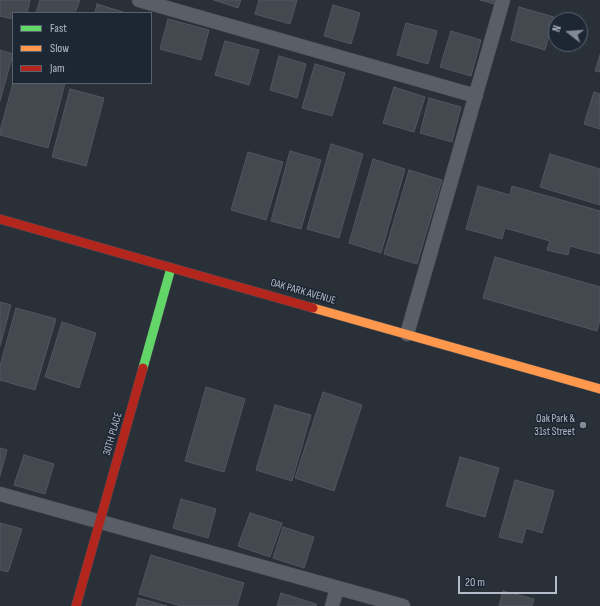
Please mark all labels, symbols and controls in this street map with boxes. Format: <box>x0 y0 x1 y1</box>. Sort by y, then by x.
legend <box>12 12 152 84</box>
north arrow <box>548 12 588 52</box>
text: Fast <box>50 21 67 36</box>
text: N <box>550 24 564 33</box>
text: Slow <box>50 41 69 56</box>
text: Jam <box>50 61 65 76</box>
street label: OAK PARK AVENUE <box>269 276 337 308</box>
street label: 30TH PLACE <box>101 411 125 457</box>
place label: Oak Park & 31st Street <box>534 412 575 438</box>
marker: Oak Park & 31st Street <box>578 420 588 430</box>
scale bar <box>460 568 559 594</box>
text: 20 m <box>465 575 485 590</box>

